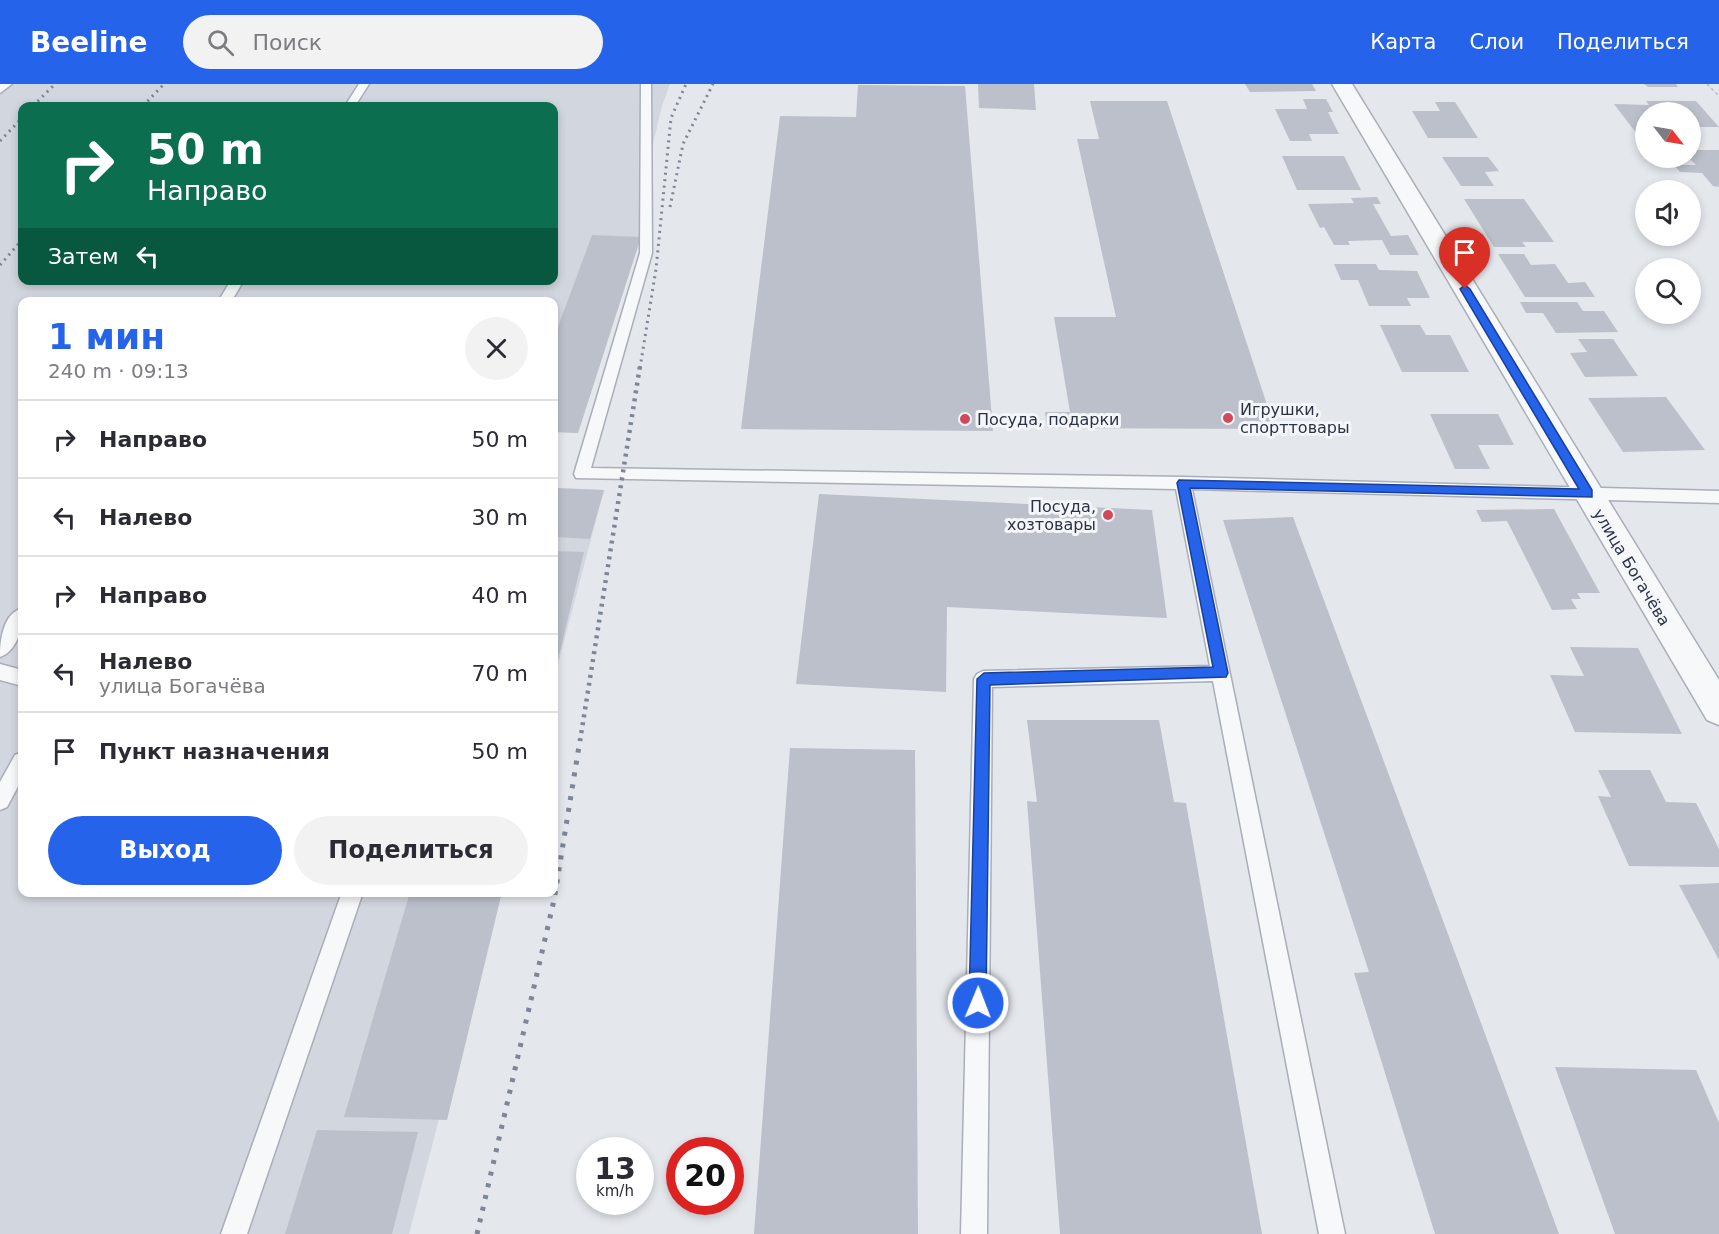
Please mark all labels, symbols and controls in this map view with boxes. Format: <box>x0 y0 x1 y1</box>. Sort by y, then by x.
search box <box>183 15 603 69</box>
text: Beeline <box>30 26 147 59</box>
icon: search <box>204 26 237 59</box>
text: Поиск <box>252 30 322 55</box>
text: Карта <box>1370 30 1436 54</box>
text: Слои <box>1469 30 1524 54</box>
text: Поделиться <box>1557 30 1689 54</box>
north arrow <box>1635 102 1701 168</box>
map controls <box>1635 102 1701 324</box>
text: 50 m <box>147 125 264 174</box>
icon: right <box>48 126 126 204</box>
text: Направо <box>147 175 268 206</box>
button: sound <box>1635 180 1701 246</box>
pin <box>1439 227 1490 289</box>
icon: arrive <box>1448 236 1481 269</box>
icon: left <box>131 240 164 273</box>
text: Затем <box>48 244 119 269</box>
button: search <box>1635 258 1701 324</box>
text: 1 мин <box>48 316 165 357</box>
button: close <box>465 317 528 380</box>
text: 240 m · 09:13 <box>48 359 189 383</box>
place label: Игрушки, спорттовары <box>1240 400 1350 437</box>
place label: Посуда, подарки <box>977 410 1119 429</box>
marker: Игрушки, спорттовары <box>1221 411 1235 425</box>
marker: Посуда, подарки <box>958 412 972 426</box>
icon: right <box>48 423 81 456</box>
text: Направо <box>99 427 207 452</box>
text: 50 m <box>472 427 528 452</box>
place label: Посуда, хозтовары <box>1007 497 1096 534</box>
icon: left <box>48 501 81 534</box>
text: Налево <box>99 505 192 530</box>
text: 30 m <box>472 505 528 530</box>
street label: улица Богачёва <box>1589 505 1674 629</box>
marker: Посуда, хозтовары <box>1101 508 1115 522</box>
icon: right <box>48 579 81 612</box>
text: Направо <box>99 583 207 608</box>
text: 40 m <box>472 583 528 608</box>
text: Налево <box>99 649 192 674</box>
icon: left <box>48 657 81 690</box>
text: 70 m <box>472 661 528 686</box>
text: улица Богачёва <box>99 674 266 698</box>
icon: arrive <box>48 735 81 768</box>
text: Пункт назначения <box>99 739 330 764</box>
text: 50 m <box>472 739 528 764</box>
button: Выход <box>48 816 282 885</box>
button: Поделиться <box>294 816 528 885</box>
position arrow <box>946 971 1010 1035</box>
speed limit sign: 20 <box>666 1137 744 1215</box>
text: 13 <box>594 1151 636 1186</box>
text: km/h <box>596 1182 634 1200</box>

